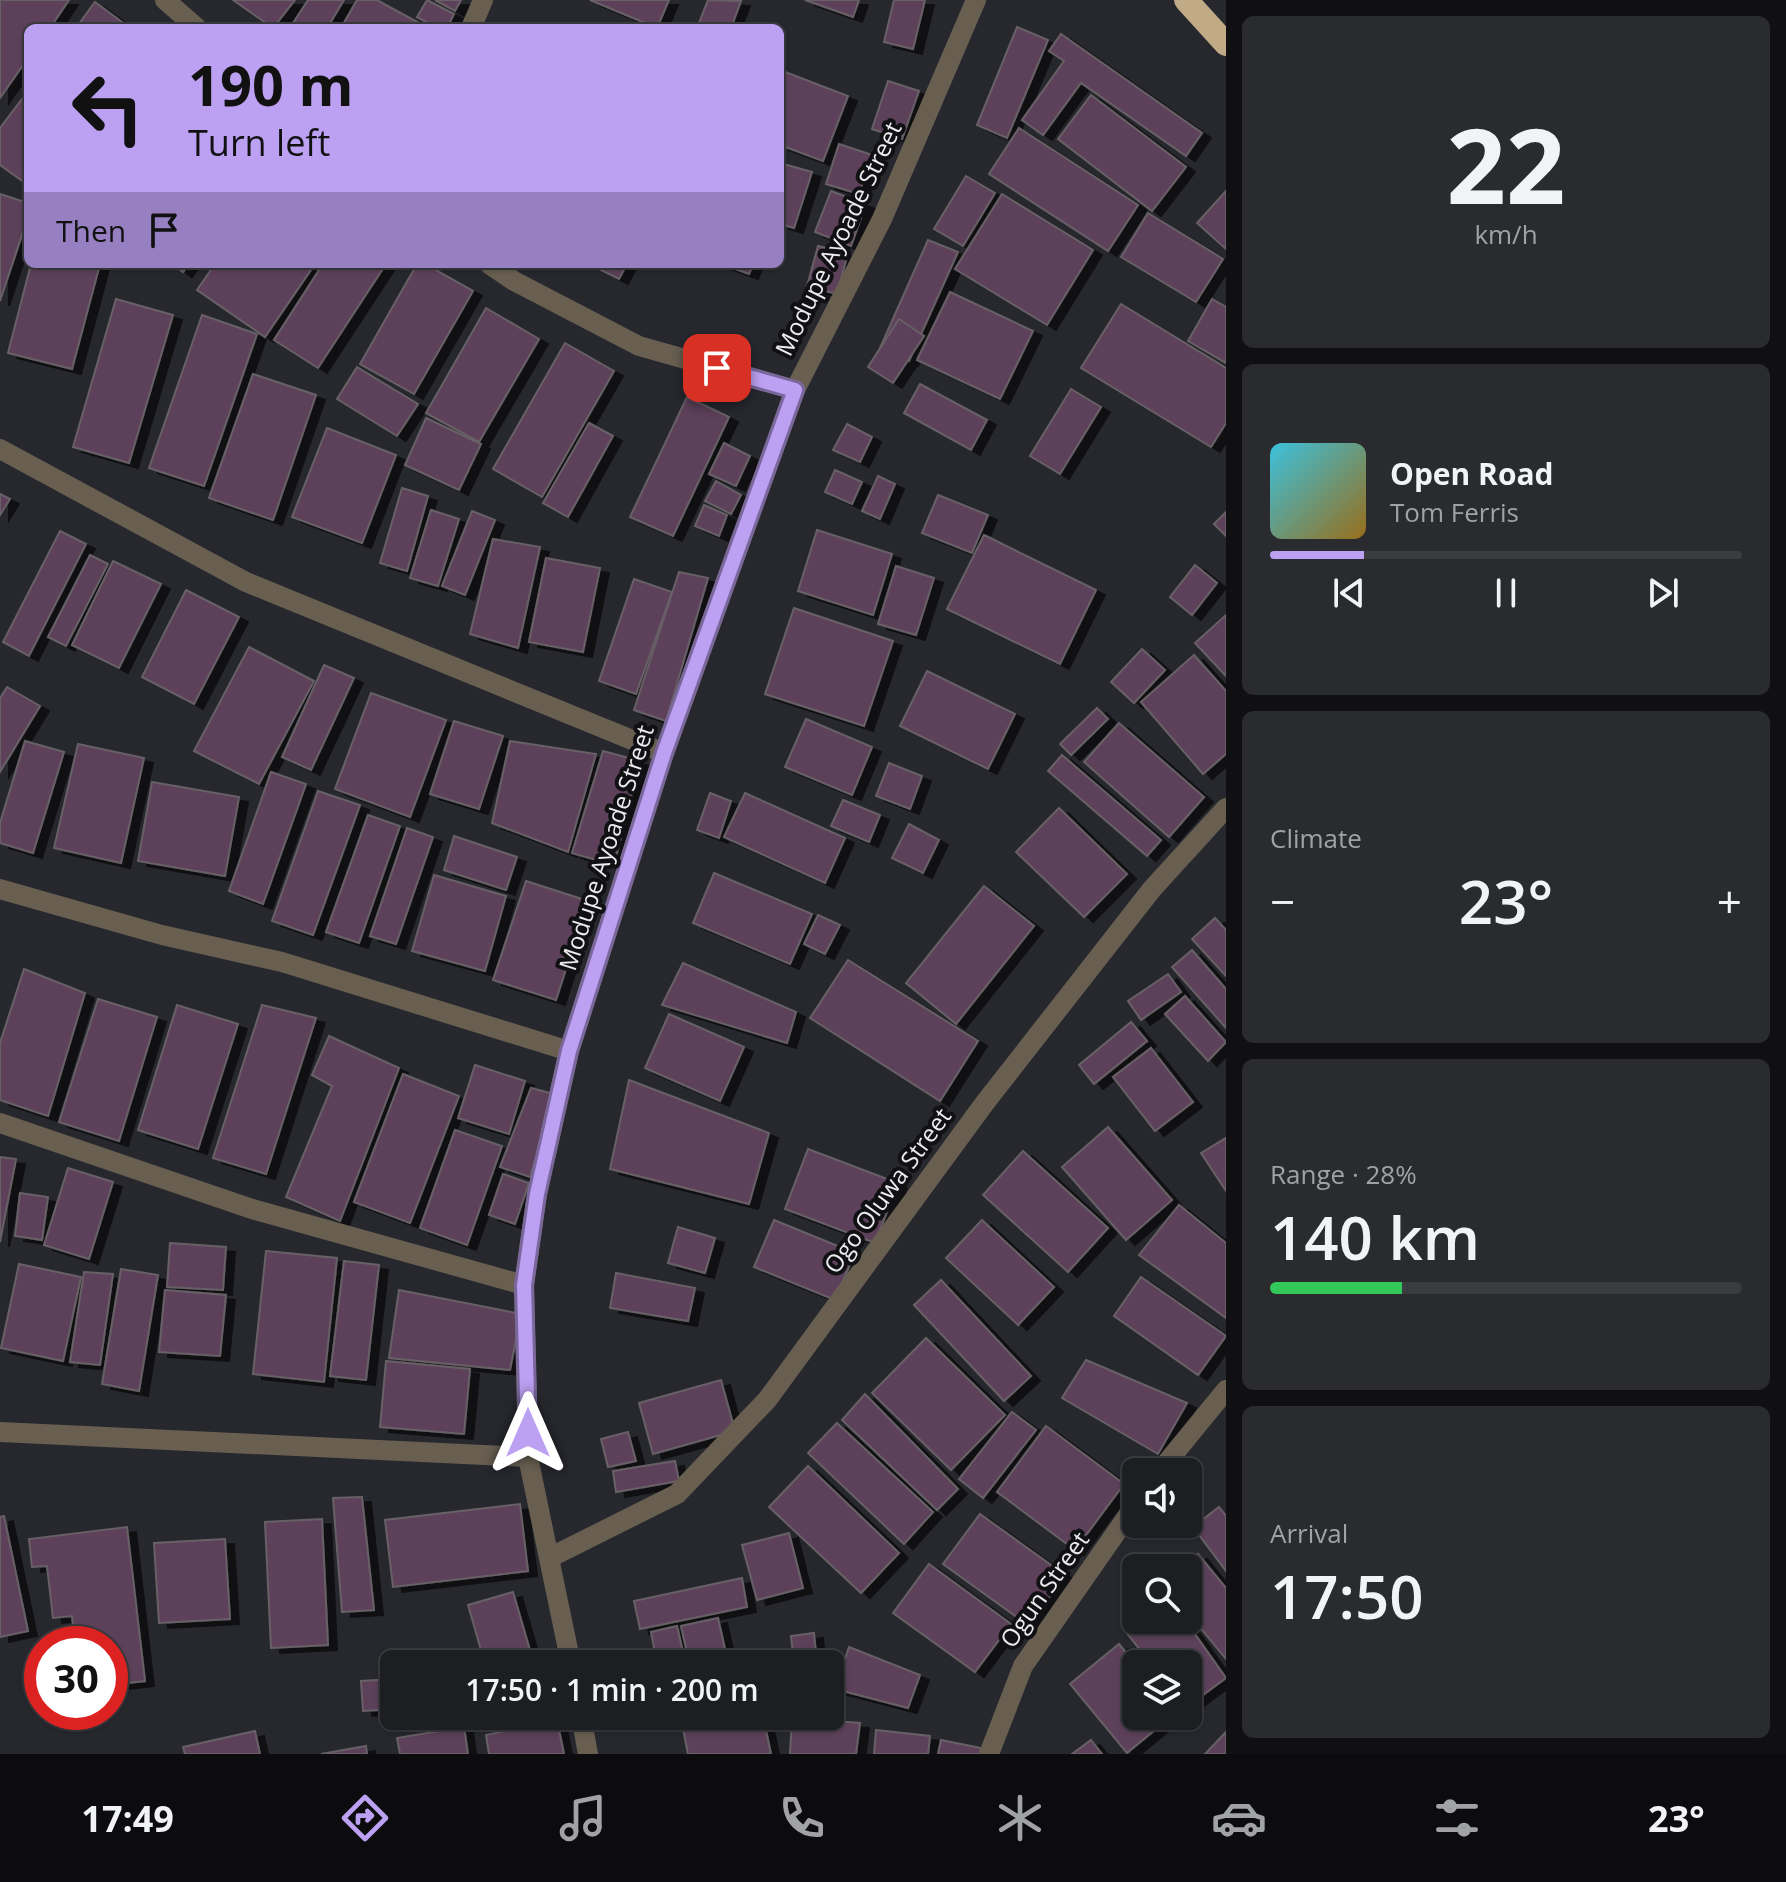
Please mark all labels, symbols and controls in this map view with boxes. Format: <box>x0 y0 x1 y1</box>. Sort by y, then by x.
text: 190 m <box>188 46 354 122</box>
icon: left <box>56 56 160 160</box>
text: 22 <box>1447 93 1565 234</box>
street label: Modupe Ayoade Street <box>767 116 909 361</box>
text: Turn left <box>188 118 330 167</box>
icon: arrive <box>142 208 186 252</box>
text: Then <box>56 210 126 251</box>
text: km/h <box>1474 216 1538 252</box>
pin <box>683 334 751 402</box>
icon: arrive <box>695 346 739 390</box>
text: Open Road <box>1390 453 1554 494</box>
text: Tom Ferris <box>1390 494 1519 530</box>
icon: previous <box>1327 571 1371 615</box>
icon: pause <box>1484 571 1528 615</box>
icon: next <box>1641 571 1685 615</box>
street label: Modupe Ayoade Street <box>550 721 661 974</box>
text: Climate <box>1270 820 1362 856</box>
text: 23° <box>1459 860 1553 942</box>
text: − <box>1270 871 1295 931</box>
text: + <box>1717 871 1742 931</box>
street label: Ogo Oluwa Street <box>816 1101 958 1280</box>
text: Range · 28% <box>1270 1156 1417 1192</box>
text: 140 km <box>1270 1196 1480 1278</box>
position arrow <box>486 1391 570 1475</box>
map controls <box>1122 1458 1202 1730</box>
button: sound <box>1122 1458 1202 1538</box>
text: Arrival <box>1270 1515 1348 1551</box>
street label: Ogun Street <box>992 1525 1096 1654</box>
button: search <box>1122 1554 1202 1634</box>
text: 17:50 <box>1270 1555 1424 1637</box>
speed limit sign: 30 <box>24 1626 128 1730</box>
button: layers <box>1122 1650 1202 1730</box>
text: 17:50 · 1 min · 200 m <box>465 1669 759 1710</box>
icon: directions <box>337 1790 393 1846</box>
icon: music <box>555 1790 611 1846</box>
icon: phone <box>774 1790 830 1846</box>
icon: climate <box>992 1790 1048 1846</box>
icon: car <box>1211 1790 1267 1846</box>
icon: filters <box>1429 1790 1485 1846</box>
text: 17:49 <box>81 1794 174 1843</box>
text: 23° <box>1648 1794 1705 1843</box>

